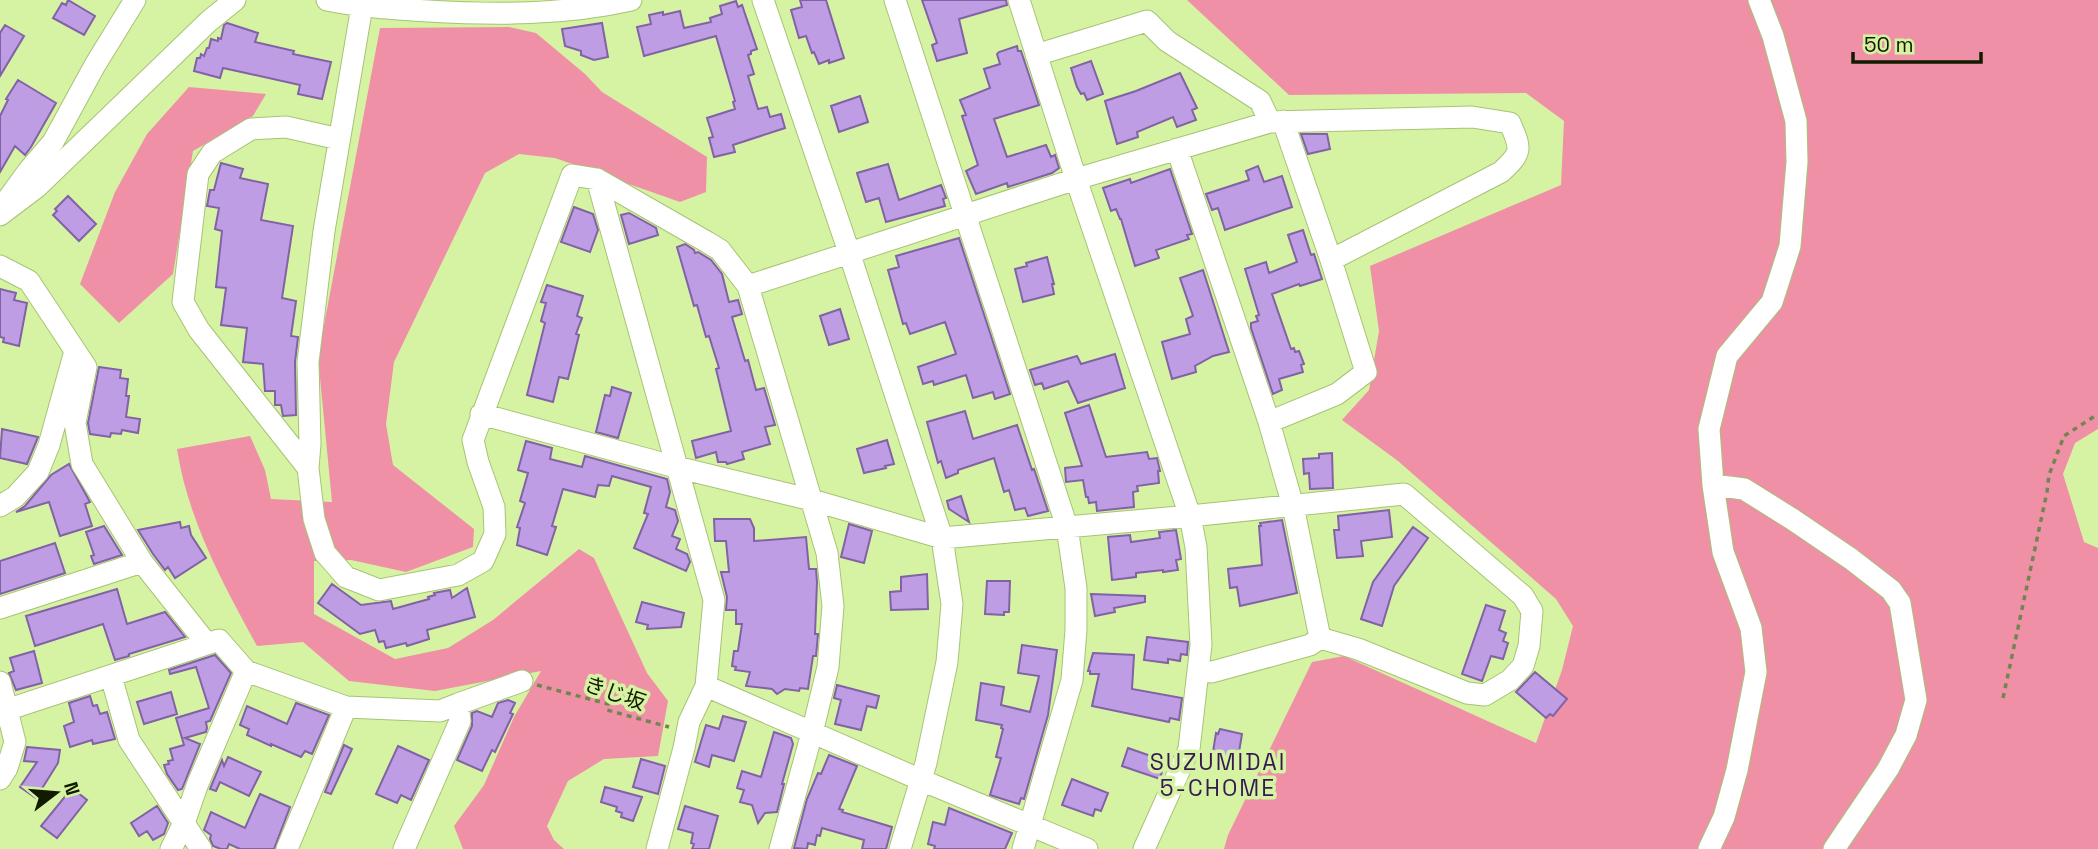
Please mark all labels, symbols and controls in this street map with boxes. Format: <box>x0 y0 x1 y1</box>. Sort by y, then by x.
scale bar <box>1853 21 1981 65</box>
text: 50 m <box>1864 31 1914 58</box>
street label: きじ坂 <box>581 670 649 716</box>
district label: SUZUMIDAI 5-CHOME <box>1150 747 1286 803</box>
north arrow <box>21 758 91 828</box>
text: N <box>58 779 86 798</box>

